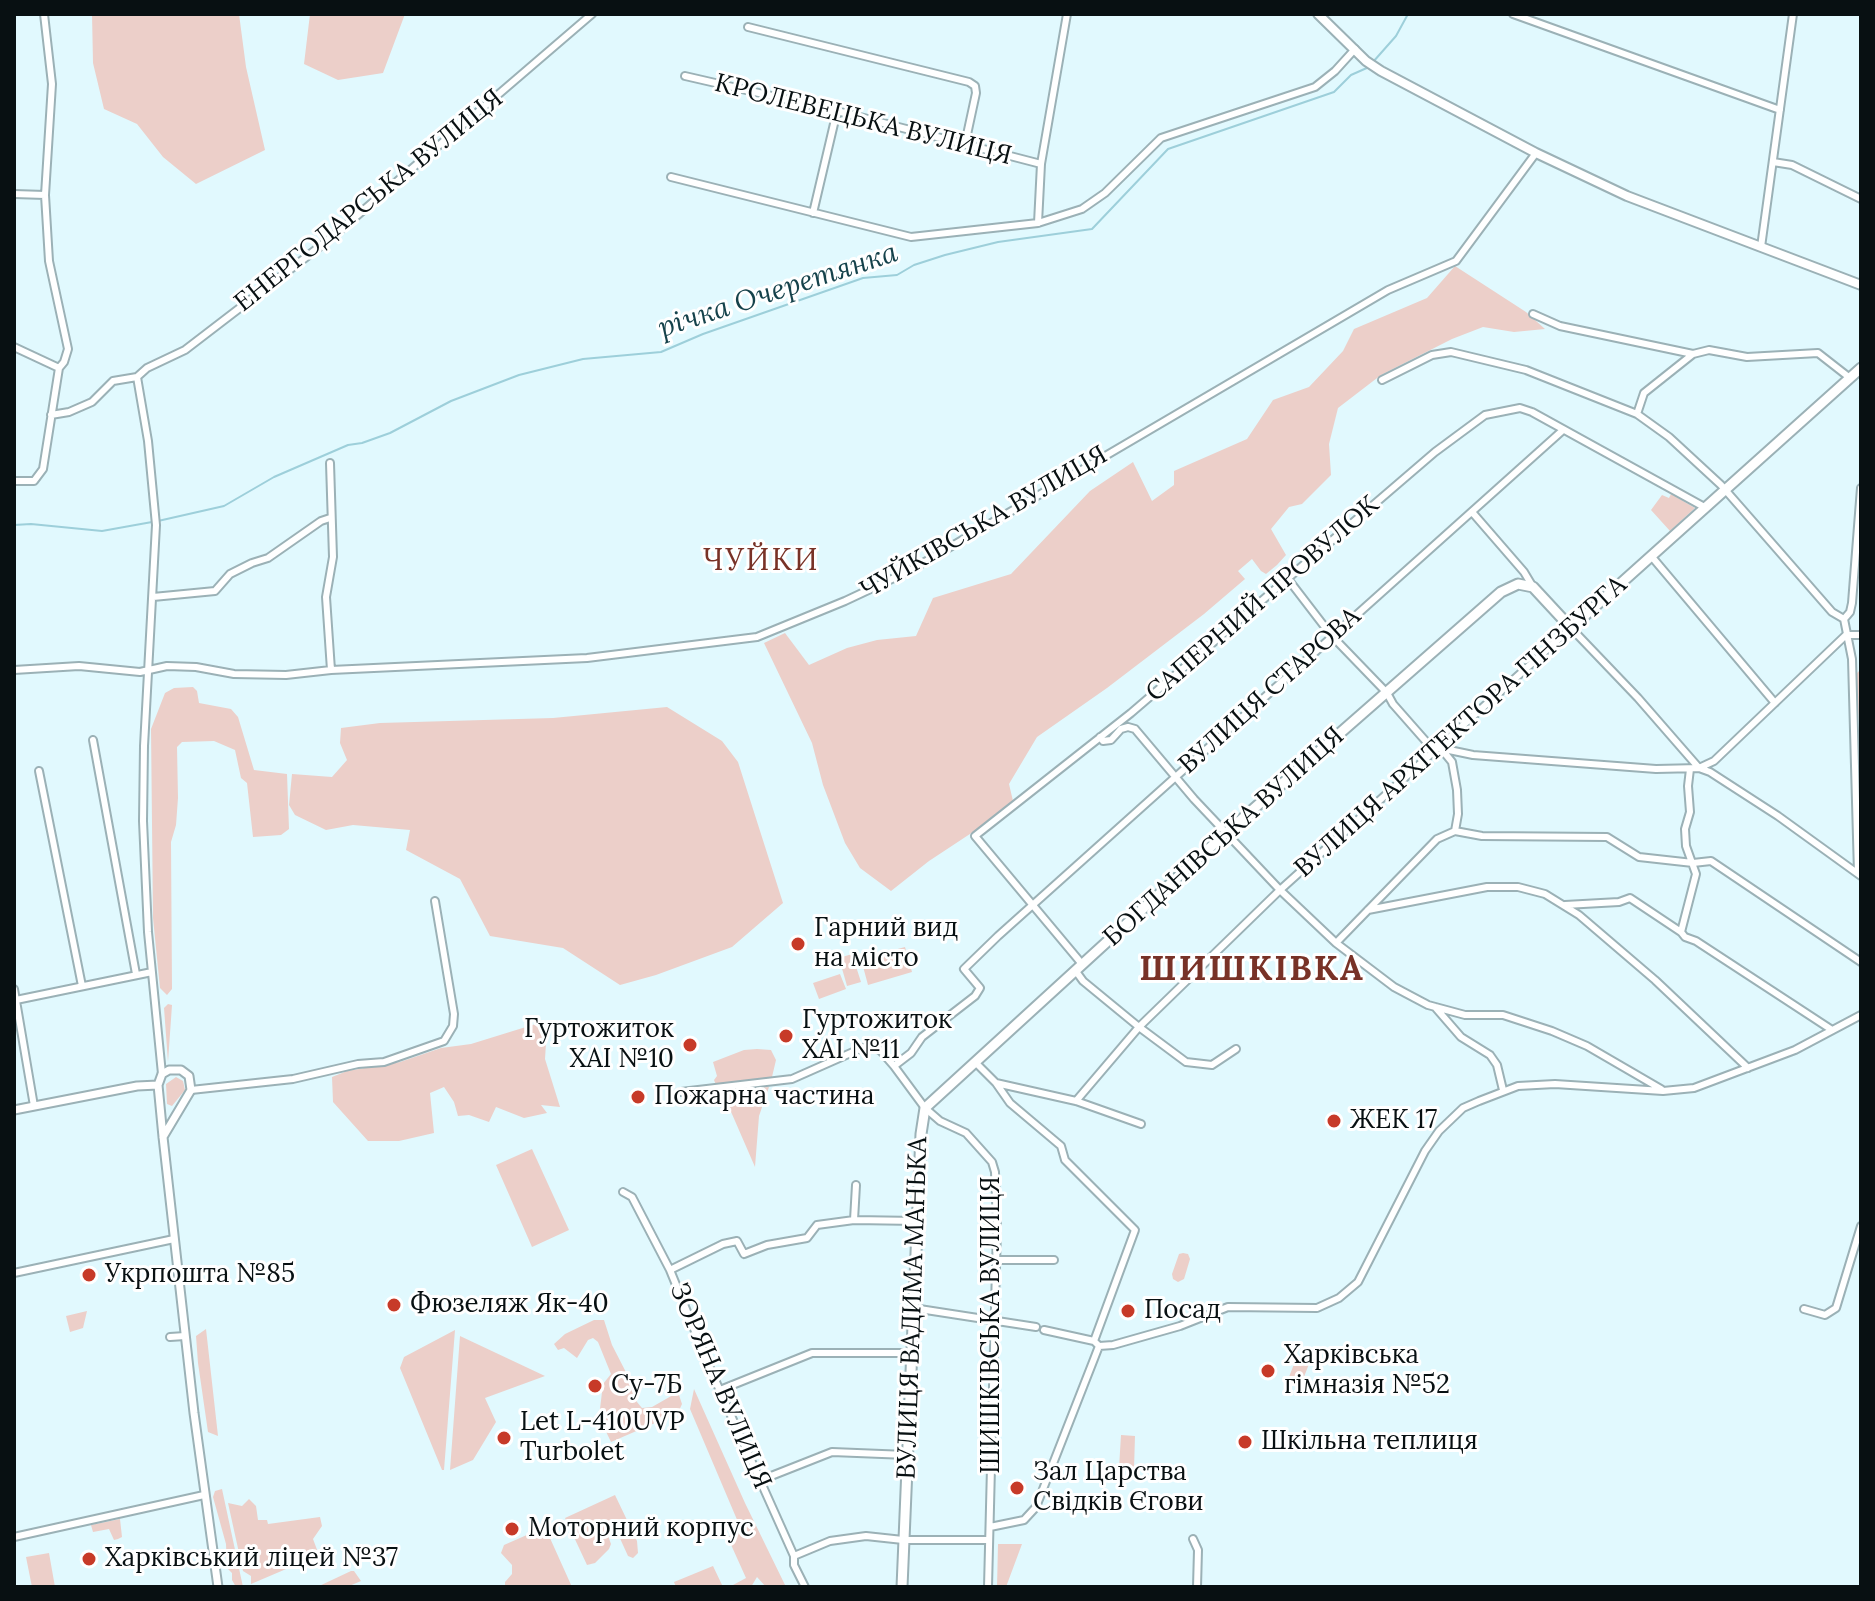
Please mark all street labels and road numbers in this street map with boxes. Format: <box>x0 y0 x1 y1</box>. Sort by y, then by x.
street label: КРОЛЕВЕЦЬКА ВУЛИЦЯ <box>711 68 1015 172</box>
street label: ЕНЕРГОДАРСЬКА ВУЛИЦЯ <box>229 83 509 319</box>
street label: ЧУЙКІВСЬКА ВУЛИЦЯ <box>855 439 1113 607</box>
street label: САПЕРНИЙ ПРОВУЛОК <box>1140 489 1386 709</box>
street label: ВУЛИЦЯ АРХІТЕКТОРА ГІНЗБУРГА <box>1289 570 1633 884</box>
street label: ВУЛИЦЯ СТАРОВА <box>1173 601 1367 781</box>
street label: БОГДАНІВСЬКА ВУЛИЦЯ <box>1097 721 1351 953</box>
street label: ВУЛИЦЯ ВАДИМА МАНЬКА <box>891 1136 935 1480</box>
street label: ШИШКІВСЬКА ВУЛИЦЯ <box>976 1176 1008 1474</box>
street label: ЗОРЯНА ВУЛИЦЯ <box>663 1278 777 1494</box>

